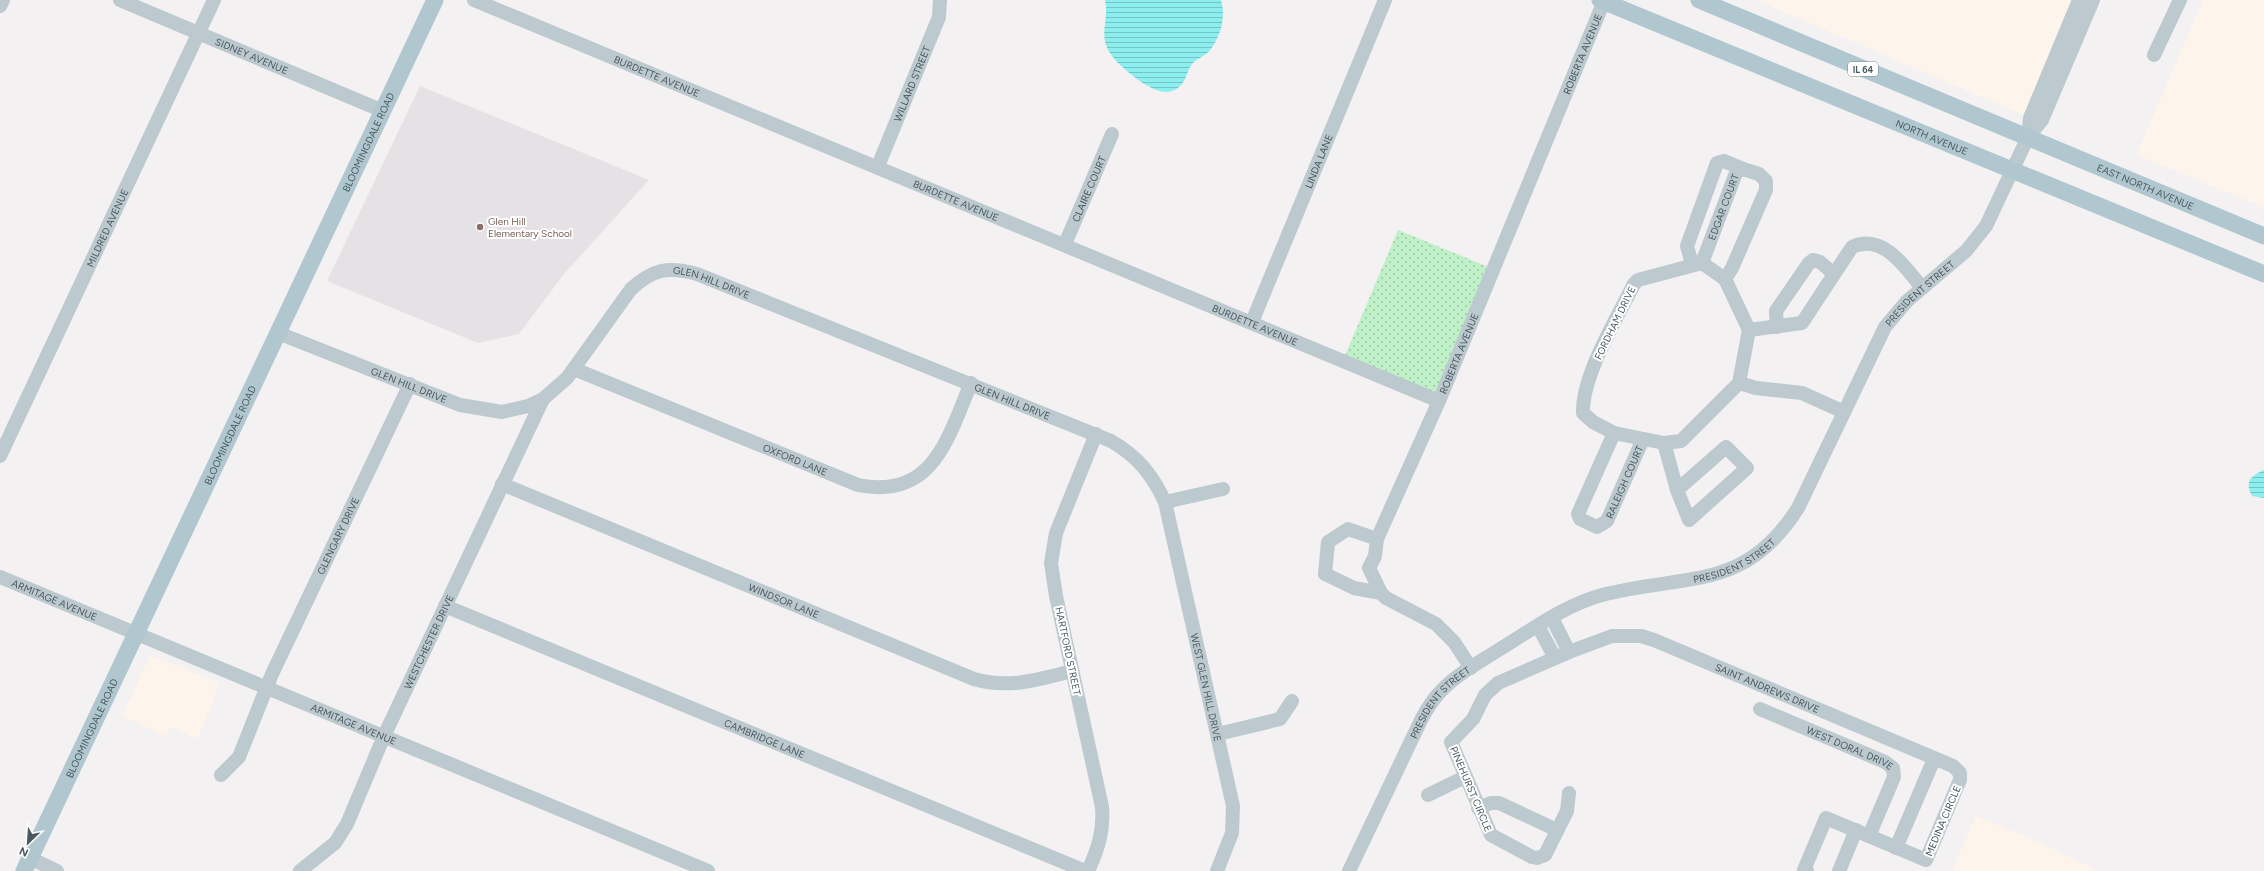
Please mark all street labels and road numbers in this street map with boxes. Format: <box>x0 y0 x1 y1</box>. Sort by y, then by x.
street label: ROBERTA AVENUE <box>1560 11 1605 96</box>
street label: SIDNEY AVENUE <box>213 34 290 77</box>
street label: WILLARD STREET <box>890 44 933 123</box>
street label: BURDETTE AVENUE <box>612 52 702 100</box>
road number: IL 64 <box>1848 62 1878 76</box>
street label: BLOOMINGDALE ROAD <box>339 90 397 194</box>
street label: NORTH AVENUE <box>1894 116 1970 158</box>
street label: LINDA LANE <box>1301 132 1335 190</box>
street label: CLAIRE COURT <box>1069 153 1109 224</box>
street label: EAST NORTH AVENUE <box>2095 160 2196 213</box>
street label: EDGAR COURT <box>1705 172 1742 242</box>
street label: BURDETTE AVENUE <box>911 177 1001 224</box>
street label: MILDRED AVENUE <box>83 187 131 269</box>
street label: PRESIDENT STREET <box>1882 257 1957 329</box>
street label: GLEN HILL DRIVE <box>673 263 752 301</box>
street label: FORDHAM DRIVE <box>1592 284 1638 362</box>
street label: BURDETTE AVENUE <box>1210 301 1300 348</box>
street label: ROBERTA AVENUE <box>1436 311 1481 396</box>
street label: GLEN HILL DRIVE <box>369 364 449 406</box>
street label: GLEN HILL DRIVE <box>973 380 1052 422</box>
street label: BLOOMINGDALE ROAD <box>201 383 259 487</box>
street label: OXFORD LANE <box>761 440 829 478</box>
street label: RALEIGH COURT <box>1602 443 1646 521</box>
street label: GLENGARY DRIVE <box>314 495 362 577</box>
street label: PRESIDENT STREET <box>1692 535 1778 585</box>
street label: ARMITAGE AVENUE <box>10 576 99 623</box>
street label: WINDSOR LANE <box>747 580 821 621</box>
street label: WESTCHESTER DRIVE <box>401 592 456 691</box>
street label: HARTFORD STREET <box>1052 606 1084 697</box>
street label: WEST GLEN HILL DRIVE <box>1188 632 1225 743</box>
street label: SAINT ANDREWS DRIVE <box>1713 660 1822 716</box>
street label: PRESIDENT STREET <box>1407 663 1473 741</box>
street label: BLOOMINGDALE ROAD <box>62 676 120 780</box>
street label: ARMITAGE AVENUE <box>309 700 399 747</box>
street label: CAMBRIDGE LANE <box>722 716 807 761</box>
street label: WEST DORAL DRIVE <box>1804 723 1896 773</box>
street label: PINEHURST CIRCLE <box>1447 744 1495 834</box>
street label: MEDINA CIRCLE <box>1922 784 1964 858</box>

